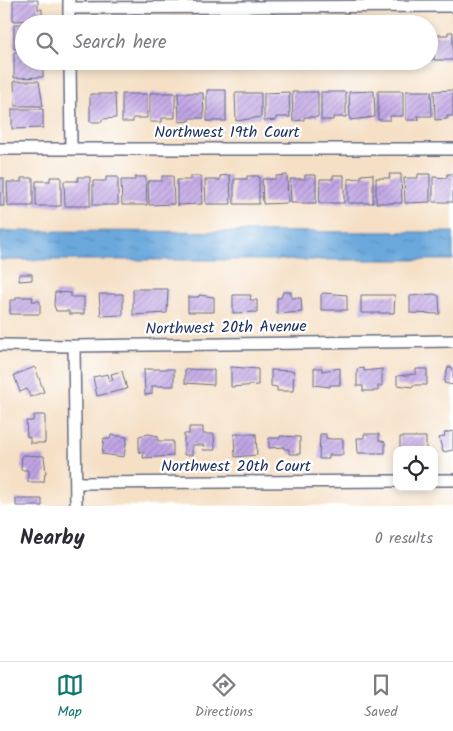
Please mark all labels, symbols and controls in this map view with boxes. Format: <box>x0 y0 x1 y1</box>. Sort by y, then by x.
search box <box>15 15 438 70</box>
text: Search here <box>73 28 167 58</box>
icon: search <box>33 29 61 57</box>
street label: Northwest 19th Court <box>154 120 301 145</box>
street label: Northwest 20th Avenue <box>145 314 307 342</box>
map controls <box>393 446 438 491</box>
button: locate <box>393 446 438 491</box>
street label: Northwest 20th Court <box>161 454 312 479</box>
text: Nearby <box>20 522 85 555</box>
text: 0 results <box>375 526 433 551</box>
tab: Map <box>56 671 84 723</box>
tab: Directions <box>195 671 253 723</box>
tab: Saved <box>364 671 397 723</box>

